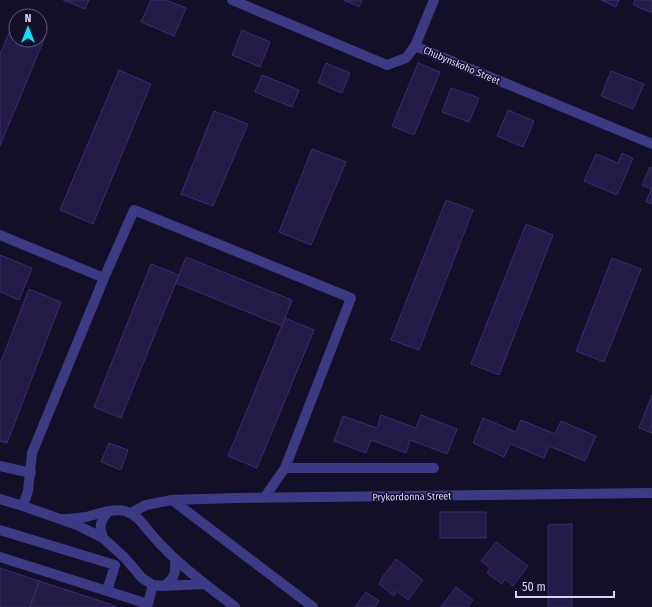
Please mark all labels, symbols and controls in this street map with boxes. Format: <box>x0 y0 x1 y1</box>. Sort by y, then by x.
north arrow <box>8 8 48 48</box>
text: N <box>25 12 31 25</box>
street label: Chubynskoho Street <box>421 44 502 88</box>
street label: Prykordonna Street <box>372 490 452 504</box>
scale bar <box>516 573 614 599</box>
text: 50 m <box>522 580 546 594</box>

